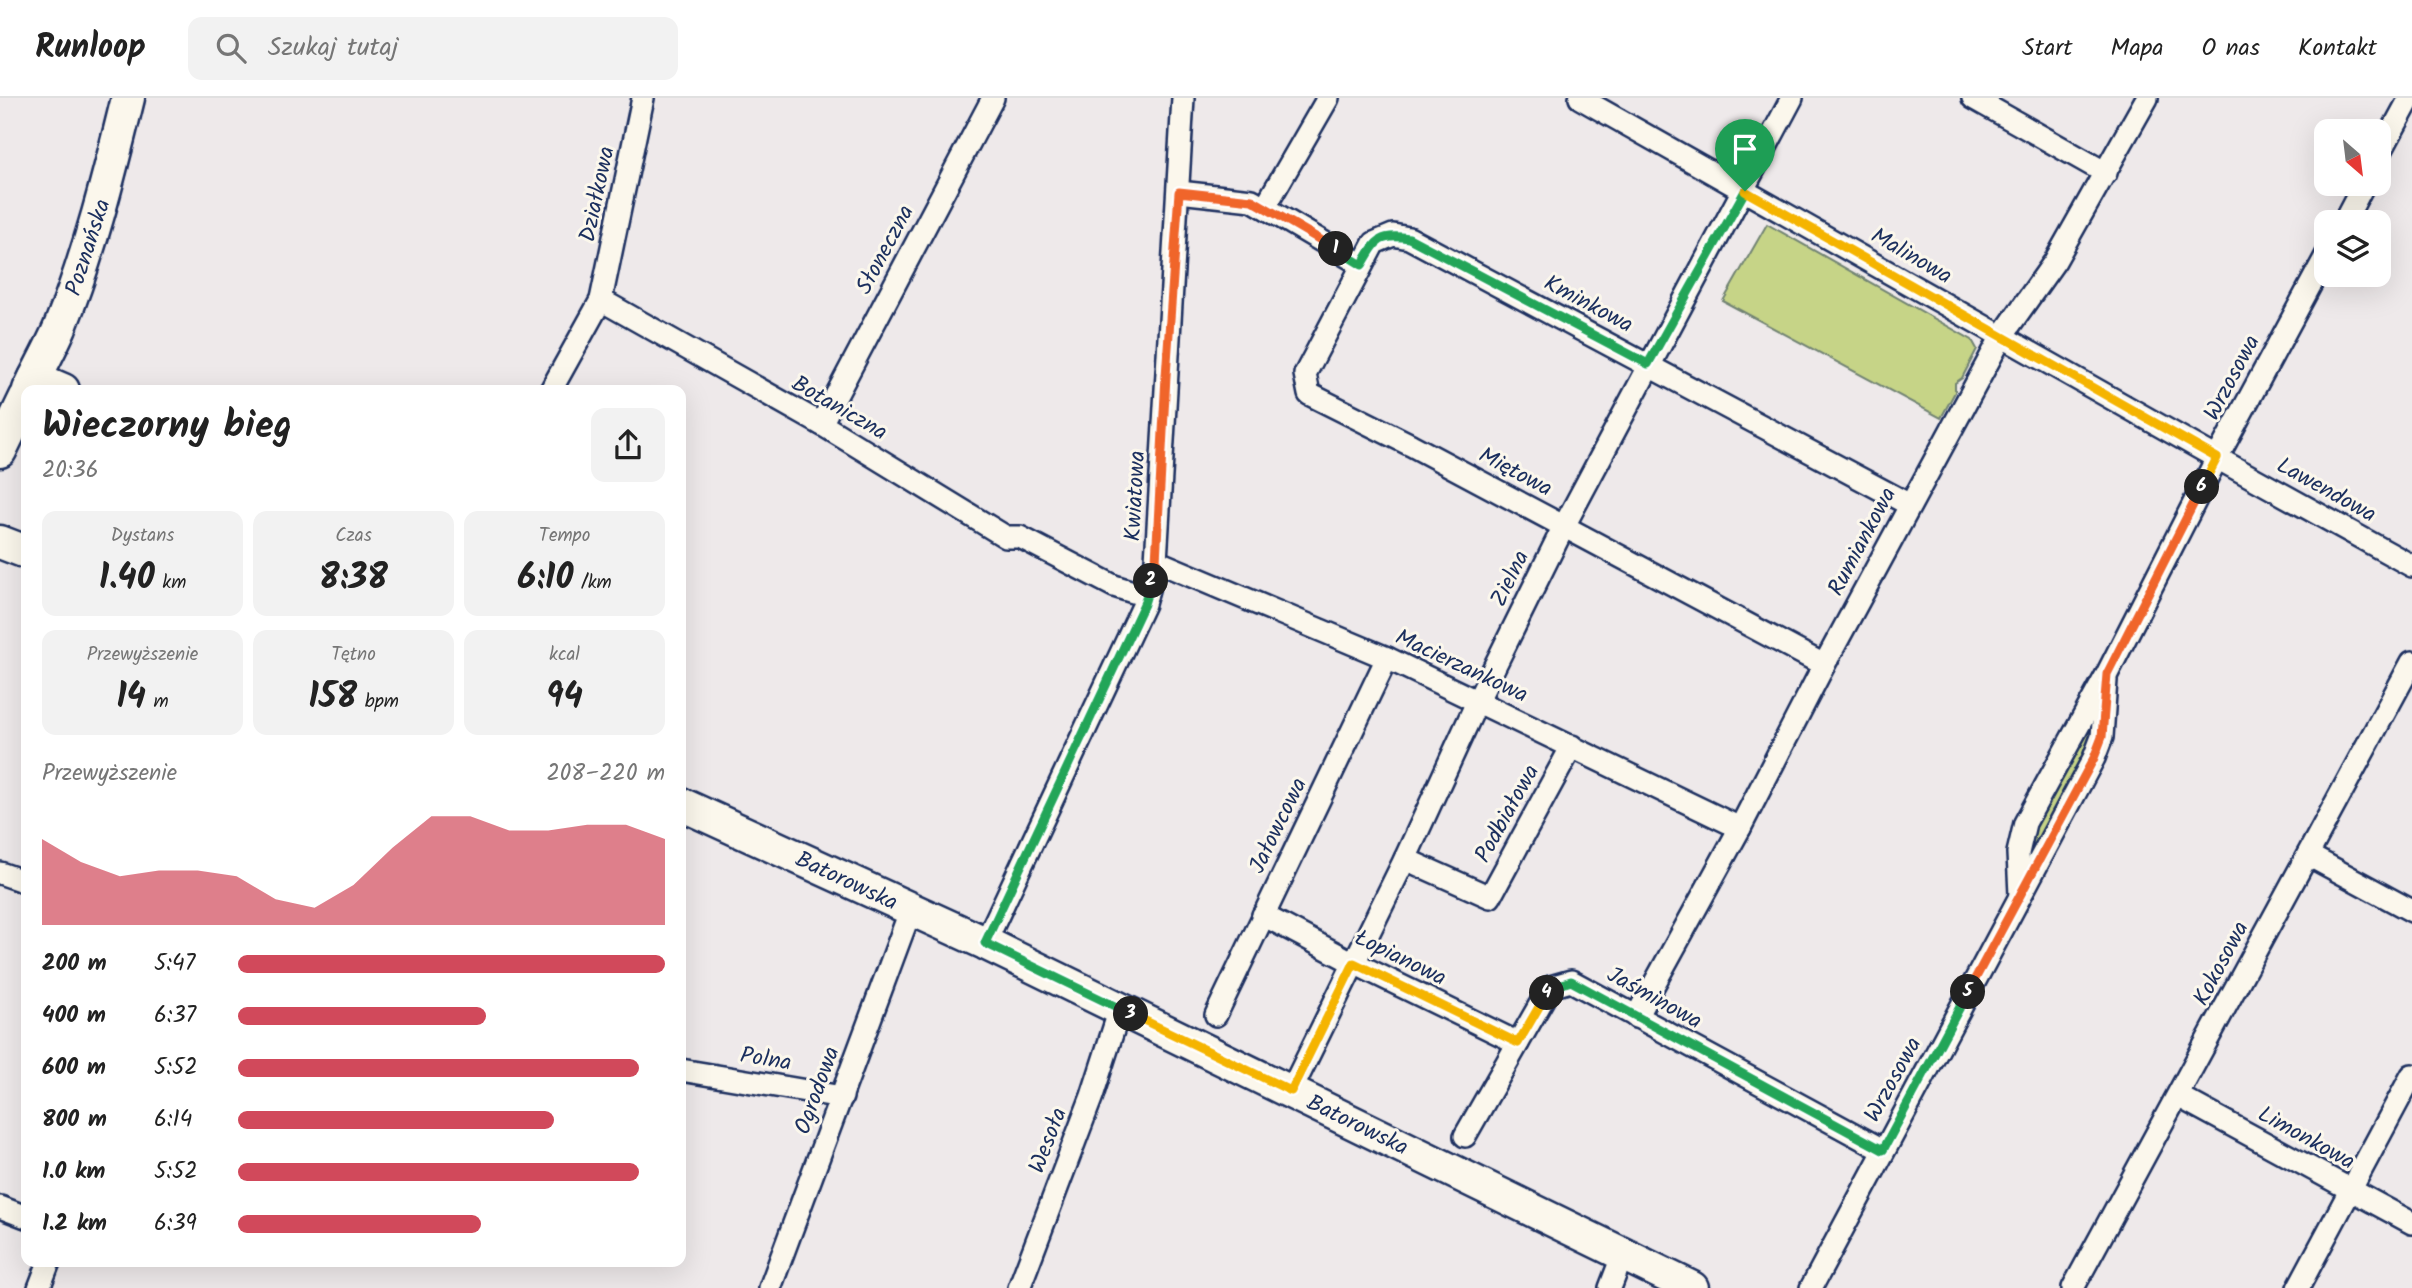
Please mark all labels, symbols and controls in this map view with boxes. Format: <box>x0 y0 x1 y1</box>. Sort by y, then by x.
search box <box>188 17 678 80</box>
text: Runloop <box>35 22 146 75</box>
text: Szukaj tutaj <box>268 27 398 69</box>
icon: search <box>212 29 250 67</box>
text: Start <box>2022 29 2073 68</box>
text: Mapa <box>2111 29 2163 68</box>
text: O nas <box>2201 29 2260 68</box>
text: Kontakt <box>2298 29 2377 68</box>
pin <box>1715 119 1775 191</box>
north arrow <box>2314 119 2390 196</box>
map controls <box>2314 119 2391 287</box>
icon: arrive <box>1726 130 1764 168</box>
street label: Działkowa <box>570 143 626 246</box>
street label: Poznańska <box>56 195 121 301</box>
street label: Słoneczna <box>847 199 924 301</box>
button: layers <box>2314 210 2391 287</box>
street label: Malinowa <box>1863 219 1959 295</box>
pin: 1 <box>1318 232 1354 266</box>
text: 1 <box>1333 233 1338 263</box>
street label: Kminkowa <box>1537 266 1639 343</box>
street label: Wrzosowa <box>2195 329 2270 427</box>
street label: Botaniczna <box>784 367 894 451</box>
text: Wieczorny bieg <box>42 397 292 457</box>
button: share <box>591 408 665 482</box>
street label: Miętowa <box>1472 438 1559 507</box>
street label: Lawendowa <box>2269 448 2383 533</box>
street label: Kwiatowa <box>1116 450 1156 542</box>
text: 20:36 <box>42 453 98 489</box>
pin: 6 <box>2184 470 2220 504</box>
text: 6 <box>2196 471 2207 501</box>
street label: Rumiankowa <box>1819 481 1907 603</box>
text: Dystans <box>111 521 174 551</box>
text: Czas <box>335 521 372 551</box>
text: Tempo <box>539 521 590 551</box>
street label: Zielna <box>1482 545 1540 613</box>
text: 1.40 <box>99 551 155 607</box>
text: 8:38 <box>319 551 388 607</box>
text: 6:10 <box>517 551 573 607</box>
pin: 2 <box>1134 564 1168 598</box>
text: 2 <box>1145 565 1156 595</box>
text: km <box>155 568 186 598</box>
text: /km <box>573 568 612 598</box>
street label: Macierzankowa <box>1389 620 1534 713</box>
text: Przewyższenie <box>87 640 198 670</box>
text: Tętno <box>331 640 376 670</box>
text: kcal <box>549 640 580 670</box>
text: 14 <box>116 670 146 726</box>
text: 158 <box>308 670 357 726</box>
text: 94 <box>546 670 583 726</box>
text: m <box>146 687 169 717</box>
text: bpm <box>357 687 399 717</box>
text: Przewyższenie <box>42 756 177 792</box>
text: 208–220 m <box>547 756 665 792</box>
street label: Podbiałowa <box>1466 758 1550 870</box>
street label: Jałowcowa <box>1240 772 1317 880</box>
street label: Batorowska <box>789 842 903 921</box>
street label: Kokosowa <box>2184 915 2259 1013</box>
street label: Łopianowa <box>1348 921 1452 997</box>
text: 200 m <box>42 946 107 982</box>
text: 5:47 <box>154 946 195 982</box>
street label: Jaśminowa <box>1600 958 1708 1040</box>
pin: 5 <box>1951 974 1986 1010</box>
pin: 4 <box>1530 976 1564 1010</box>
text: 5 <box>1963 976 1972 1006</box>
text: 4 <box>1541 977 1552 1007</box>
pin: 3 <box>1114 996 1148 1032</box>
text: 400 m <box>42 998 106 1034</box>
text: 6:37 <box>154 998 196 1034</box>
text: 3 <box>1125 998 1136 1028</box>
street label: Wrzosowa <box>1856 1031 1932 1129</box>
street label: Polna <box>737 1038 794 1082</box>
street label: Ogrodowa <box>785 1042 850 1140</box>
text: 600 m <box>42 1050 106 1086</box>
text: 5:52 <box>154 1050 198 1086</box>
street label: Batorowska <box>1300 1086 1414 1166</box>
street label: Limonkowa <box>2251 1097 2361 1180</box>
text: 800 m <box>42 1102 107 1138</box>
text: 6:14 <box>154 1102 192 1138</box>
street label: Wesoła <box>1020 1103 1078 1179</box>
text: 1.0 km <box>42 1154 105 1190</box>
text: 5:52 <box>154 1154 198 1190</box>
text: 1.2 km <box>42 1206 107 1242</box>
text: 6:39 <box>154 1206 197 1242</box>

